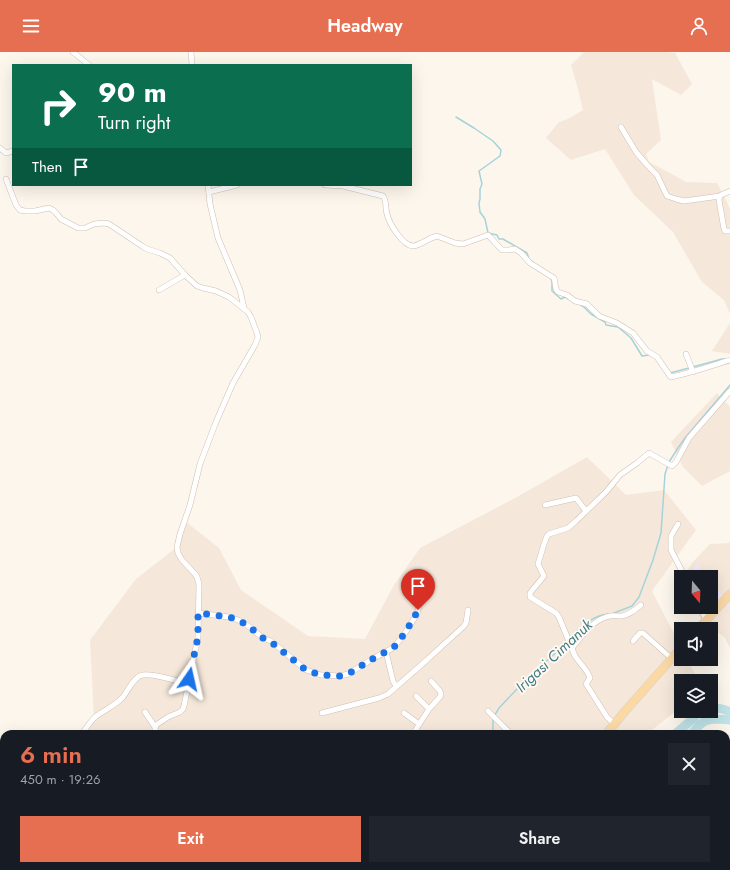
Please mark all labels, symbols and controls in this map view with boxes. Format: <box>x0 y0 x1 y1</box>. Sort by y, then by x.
text: Headway <box>327 13 403 39</box>
icon: menu <box>20 15 42 37</box>
icon: person <box>688 15 710 37</box>
text: 90 m <box>98 72 167 113</box>
icon: right <box>32 80 84 132</box>
text: Turn right <box>98 110 170 136</box>
text: Then <box>32 156 62 178</box>
icon: arrive <box>70 156 92 178</box>
pin <box>401 569 435 610</box>
north arrow <box>674 570 718 614</box>
map controls <box>674 570 718 718</box>
icon: arrive <box>407 575 429 597</box>
water label: Irigasi Cimanuk <box>511 614 598 698</box>
button: sound <box>674 622 718 666</box>
position arrow <box>168 658 210 700</box>
button: layers <box>674 674 718 718</box>
text: 6 min <box>20 737 82 772</box>
button: close <box>668 743 710 785</box>
text: 450 m · 19:26 <box>20 770 101 789</box>
button: Exit <box>20 816 361 862</box>
button: Share <box>369 816 710 862</box>

